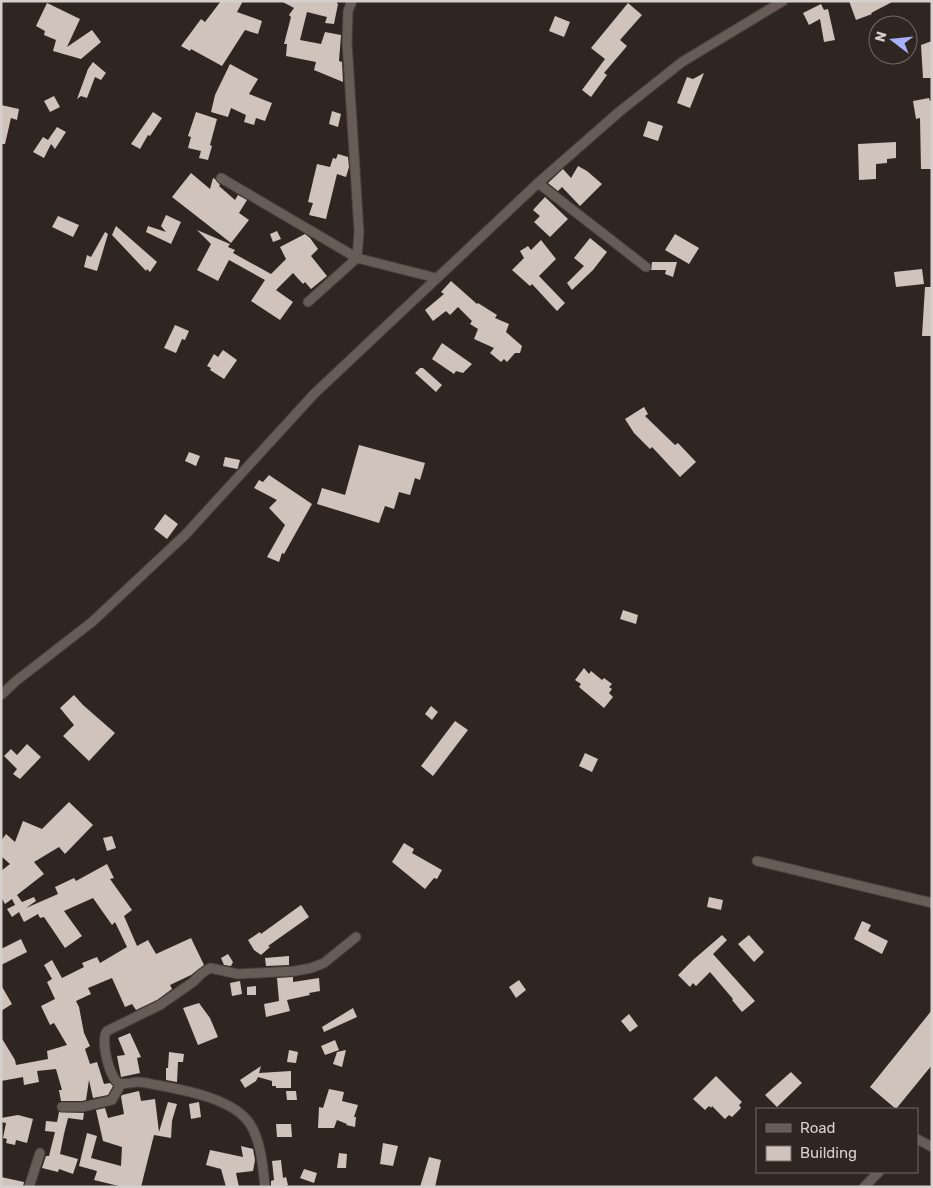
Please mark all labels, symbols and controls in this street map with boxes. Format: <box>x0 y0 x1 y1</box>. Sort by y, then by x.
north arrow <box>868 15 918 65</box>
text: N <box>871 29 891 44</box>
legend <box>756 1108 918 1173</box>
text: Road <box>800 1119 836 1137</box>
text: Building <box>800 1144 857 1162</box>

